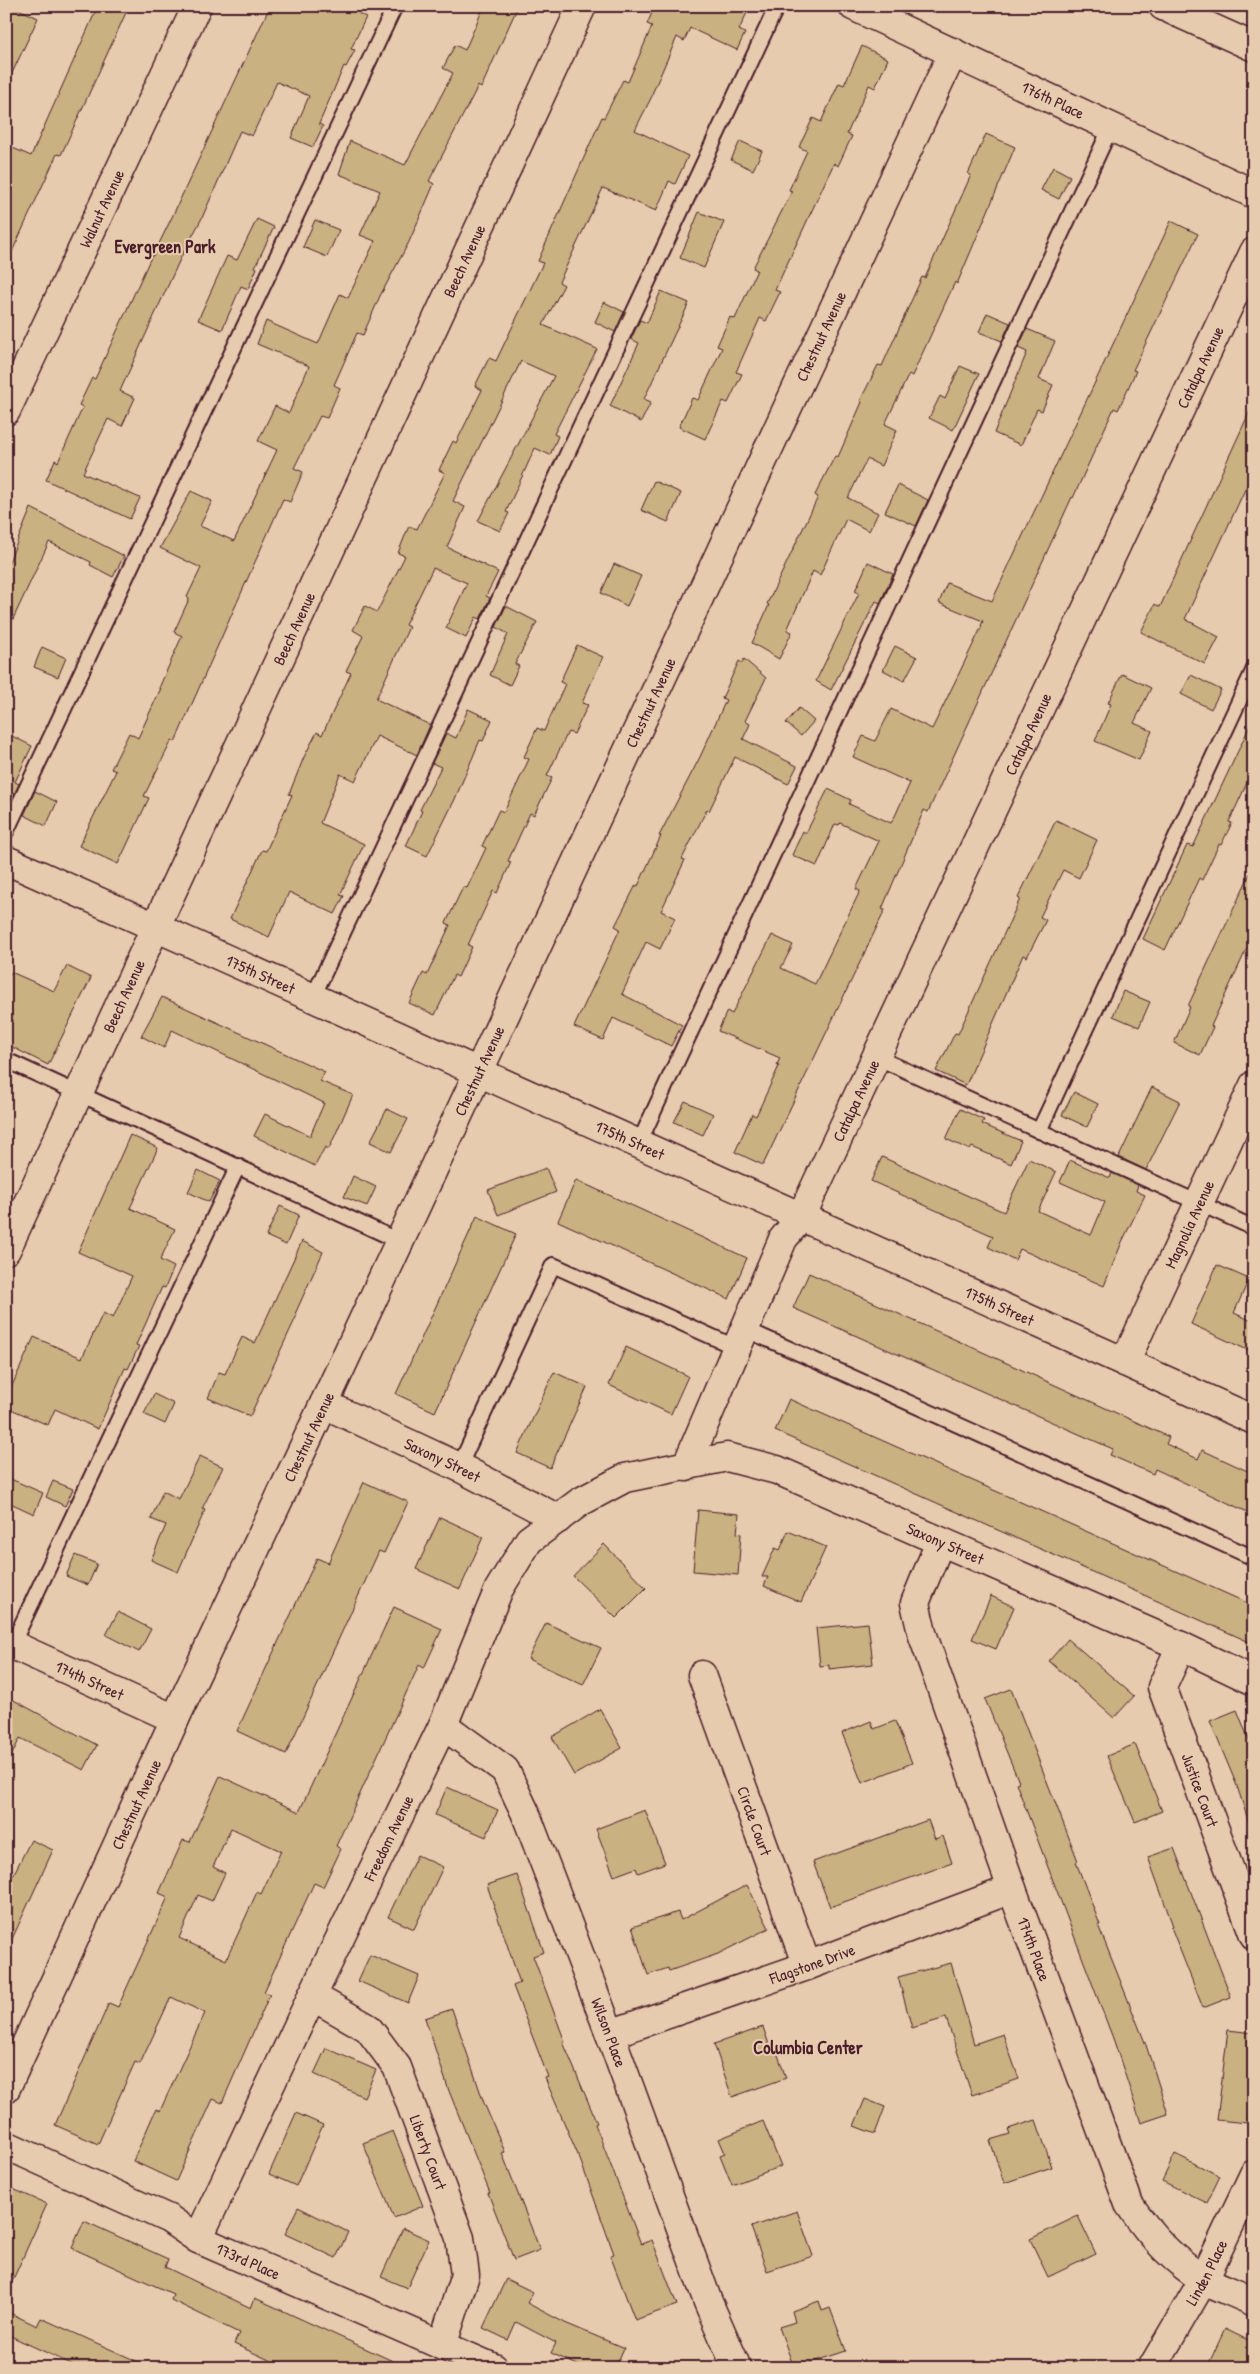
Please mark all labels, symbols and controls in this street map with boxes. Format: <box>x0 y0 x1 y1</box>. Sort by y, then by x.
street label: 176th Place <box>1018 76 1089 124</box>
street label: Walnut Avenue <box>74 165 130 251</box>
street label: Beech Avenue <box>438 220 491 301</box>
district label: Evergreen Park <box>115 234 216 260</box>
street label: Chestnut Avenue <box>790 287 851 385</box>
street label: Catalpa Avenue <box>1171 322 1229 412</box>
street label: Beech Avenue <box>267 588 320 668</box>
street label: Chestnut Avenue <box>620 653 681 751</box>
street label: Catalpa Avenue <box>999 688 1057 779</box>
street label: 175th Street <box>222 949 299 1000</box>
street label: Beech Avenue <box>97 955 150 1036</box>
street label: Chestnut Avenue <box>449 1021 510 1119</box>
street label: Catalpa Avenue <box>827 1055 885 1145</box>
street label: 175th Street <box>592 1115 669 1165</box>
street label: Magnolia Avenue <box>1159 1176 1219 1272</box>
street label: 175th Street <box>961 1281 1038 1331</box>
street label: Chestnut Avenue <box>278 1388 339 1485</box>
street label: Saxony Street <box>401 1432 485 1488</box>
street label: Saxony Street <box>903 1517 988 1570</box>
street label: 174th Street <box>52 1655 128 1705</box>
street label: Justice Court <box>1176 1750 1224 1830</box>
street label: Chestnut Avenue <box>106 1755 166 1853</box>
street label: Circle Court <box>732 1783 777 1859</box>
street label: Freedom Avenue <box>358 1791 419 1885</box>
street label: 174th Place <box>1012 1914 1056 1985</box>
street label: Flagstone Drive <box>766 1938 858 1989</box>
street label: Wilson Place <box>586 1995 632 2070</box>
district label: Columbia Center <box>753 2035 863 2060</box>
street label: Liberty Court <box>405 2112 452 2193</box>
street label: Linden Place <box>1180 2235 1232 2309</box>
street label: 173rd Place <box>213 2237 284 2285</box>

